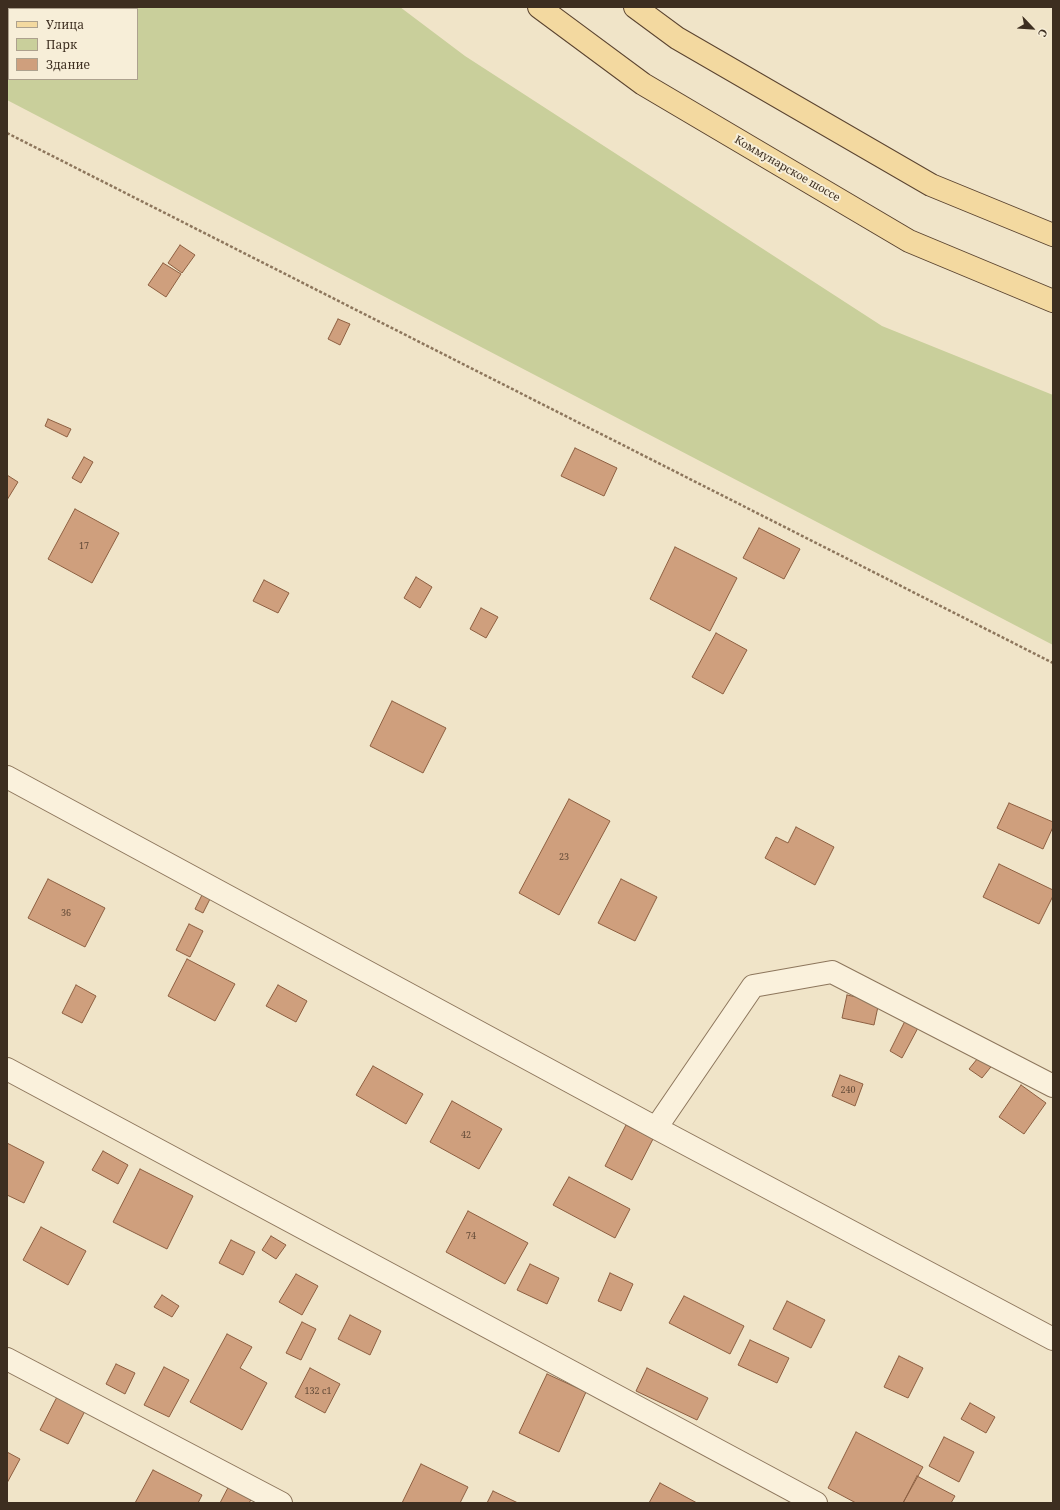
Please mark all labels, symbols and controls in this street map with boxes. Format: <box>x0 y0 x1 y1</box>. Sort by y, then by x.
legend <box>8 8 138 80</box>
north arrow <box>1012 8 1052 48</box>
text: Улица <box>46 16 84 33</box>
text: С <box>1035 27 1052 40</box>
text: Парк <box>46 36 77 53</box>
text: Здание <box>46 56 90 73</box>
street label: Коммунарское шоссе <box>732 133 842 205</box>
house number: 17 <box>79 541 89 551</box>
house number: 23 <box>559 852 569 862</box>
house number: 36 <box>61 908 71 918</box>
house number: 240 <box>840 1085 856 1095</box>
house number: 42 <box>461 1130 471 1140</box>
house number: 74 <box>466 1231 476 1241</box>
house number: 132 с1 <box>305 1386 331 1396</box>

